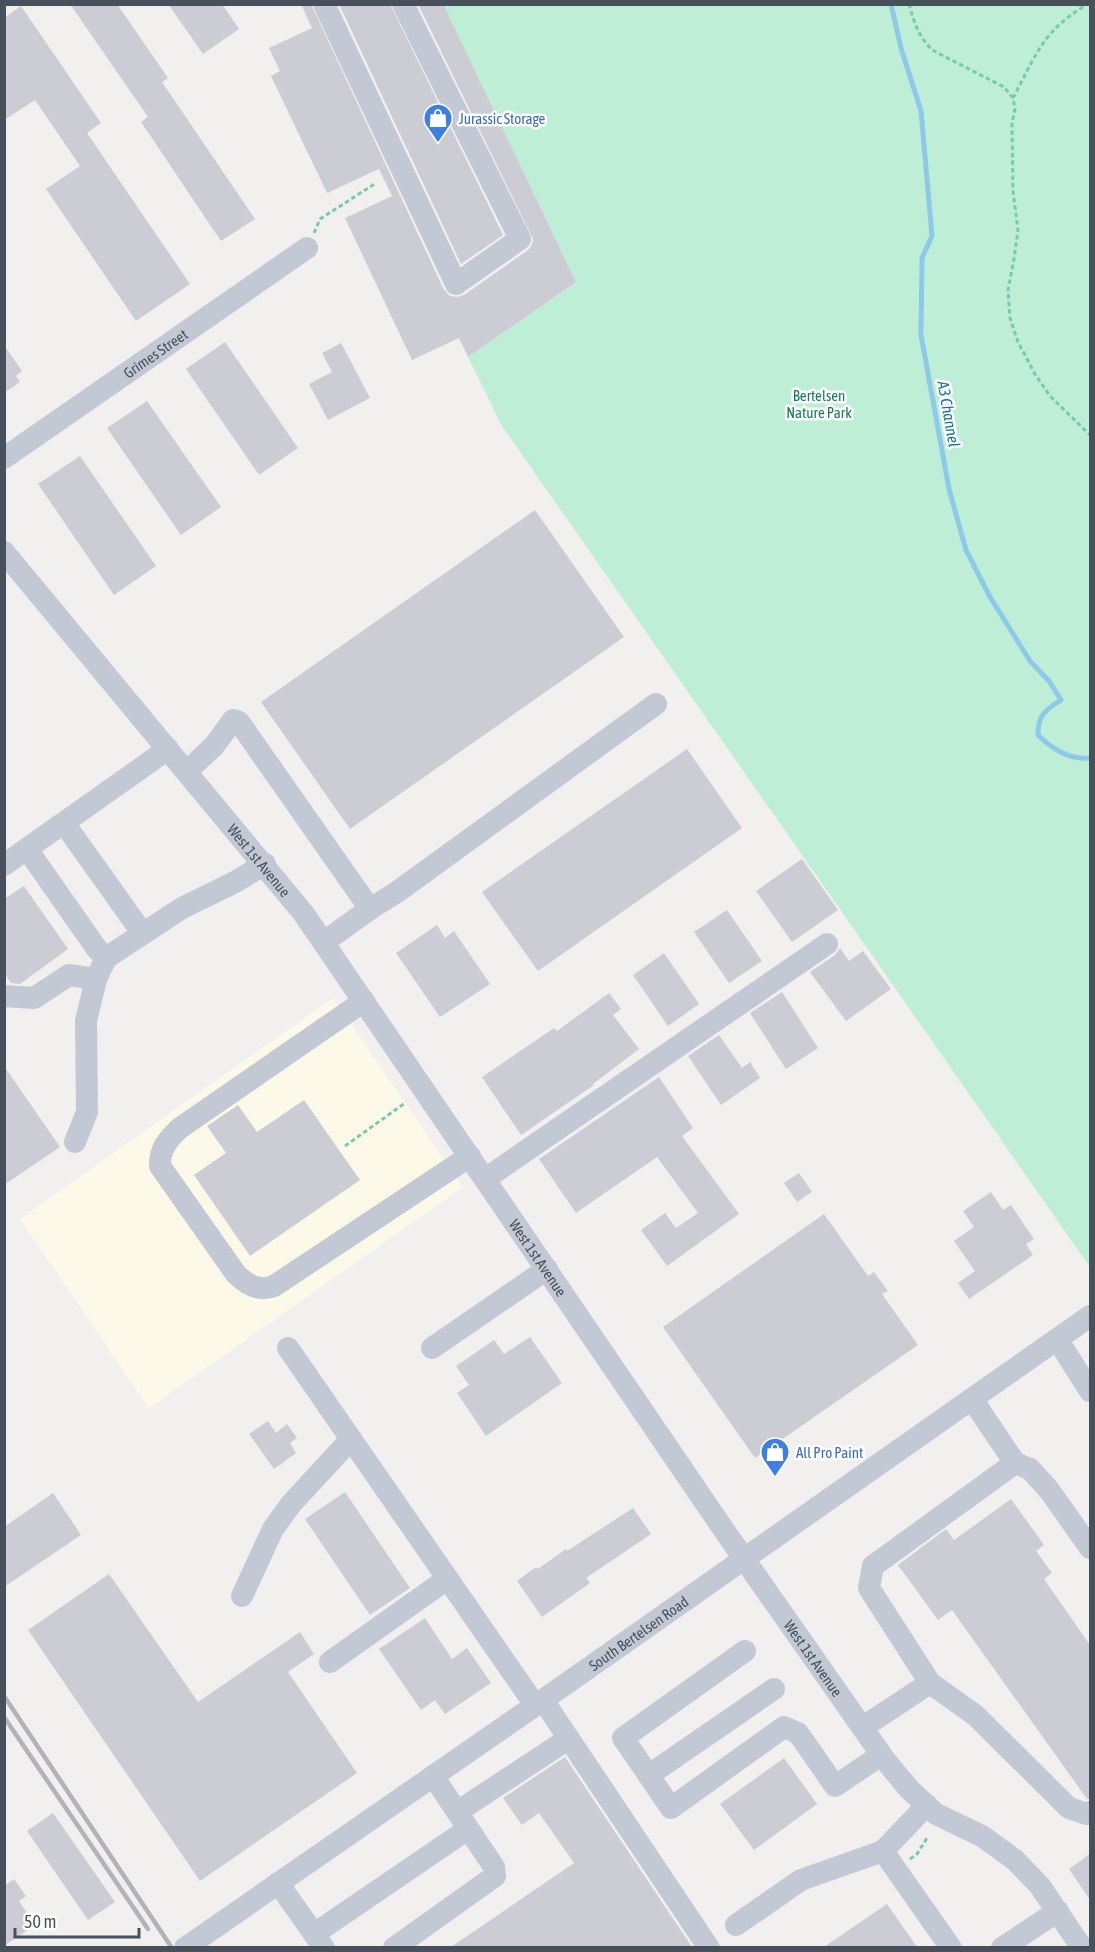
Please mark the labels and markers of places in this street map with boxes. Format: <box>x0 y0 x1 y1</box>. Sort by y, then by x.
shop icon: Jurassic Storage <box>422 102 454 144</box>
place label: Jurassic Storage <box>459 110 546 127</box>
shop icon: All Pro Paint <box>759 1436 791 1478</box>
place label: All Pro Paint <box>796 1444 863 1461</box>

